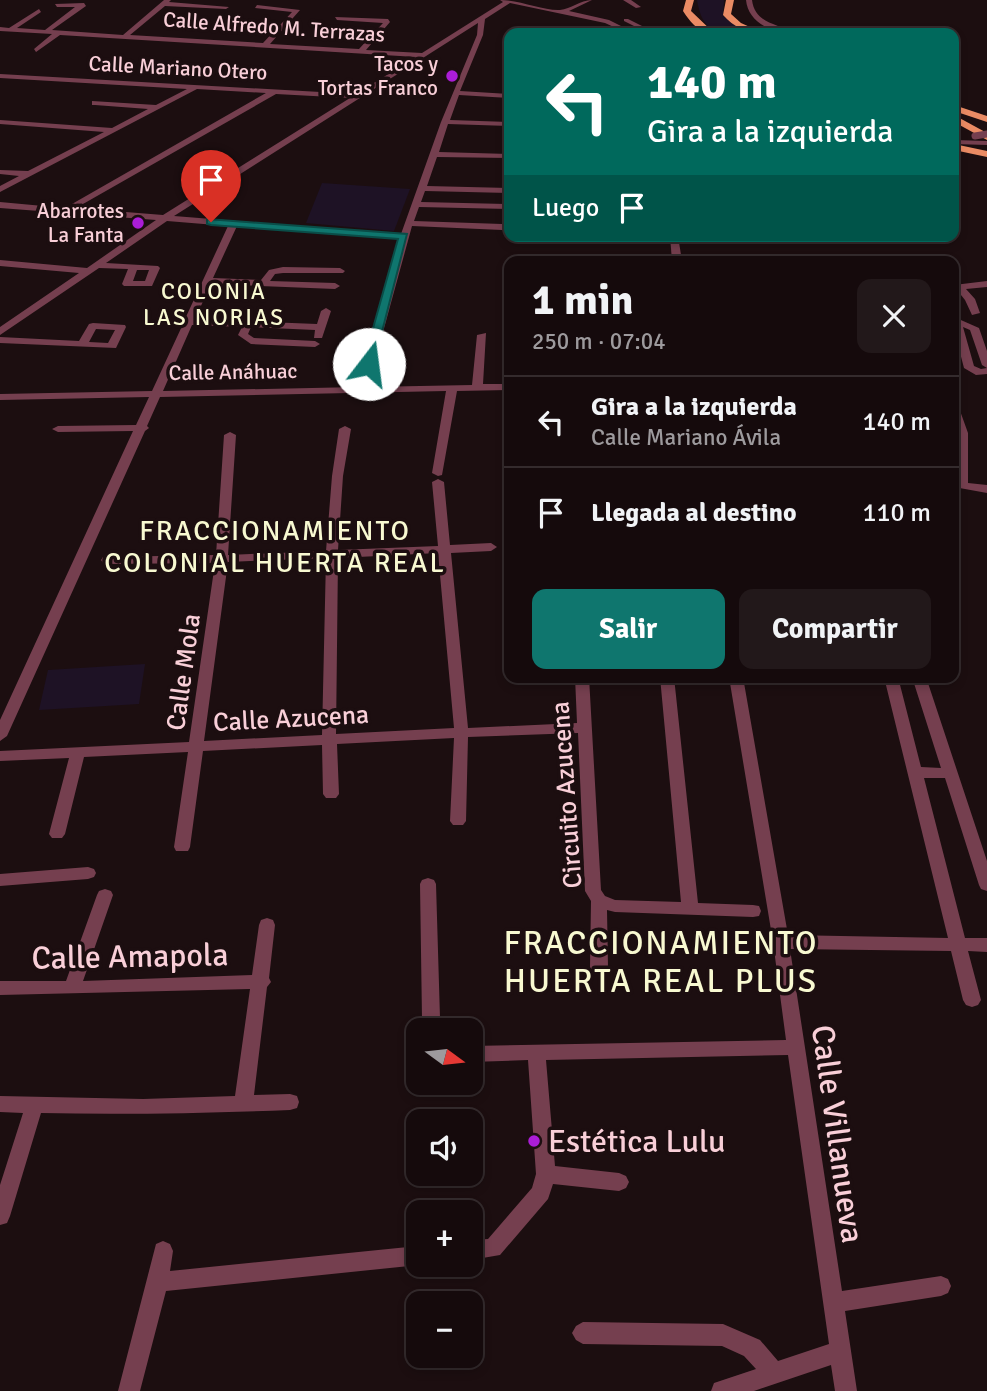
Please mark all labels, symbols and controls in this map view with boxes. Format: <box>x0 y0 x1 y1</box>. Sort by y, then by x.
street label: Calle Alfredo M. Terrazas <box>162 6 386 48</box>
street label: Calle Mariano Otero <box>88 50 268 86</box>
place label: Tacos y Tortas Franco <box>318 51 438 101</box>
text: 140 m <box>647 52 777 112</box>
icon: left <box>532 56 623 147</box>
marker: Tacos y Tortas Franco <box>444 68 460 84</box>
text: Gira a la izquierda <box>647 112 894 151</box>
pin <box>181 150 241 222</box>
icon: arrive <box>192 161 230 199</box>
icon: arrive <box>613 189 651 227</box>
text: Luego <box>532 192 599 224</box>
place label: Abarrotes La Fanta <box>37 198 124 248</box>
marker: Abarrotes La Fanta <box>130 215 146 231</box>
text: 1 min <box>532 275 633 326</box>
district label: COLONIA LAS NORIAS <box>143 277 285 332</box>
button: close <box>857 279 931 353</box>
position arrow <box>332 327 406 401</box>
text: 250 m · 07:04 <box>532 327 666 356</box>
street label: Calle Anáhuac <box>169 358 298 386</box>
text: Gira a la izquierda <box>591 391 797 423</box>
icon: left <box>532 403 570 441</box>
text: 140 m <box>862 406 931 438</box>
text: Calle Mariano Ávila <box>591 423 781 452</box>
icon: arrive <box>532 494 570 532</box>
text: Llegada al destino <box>591 497 797 529</box>
text: 110 m <box>862 497 931 529</box>
district label: FRACCIONAMIENTO COLONIAL HUERTA REAL <box>104 514 446 580</box>
button: Salir <box>532 589 725 669</box>
button: Compartir <box>739 589 931 669</box>
street label: Calle Mola <box>160 612 208 733</box>
street label: Calle Azucena <box>212 699 370 739</box>
street label: Circuito Azucena <box>545 700 589 890</box>
district label: FRACCIONAMIENTO HUERTA REAL PLUS <box>504 923 818 1002</box>
street label: Calle Amapola <box>31 935 229 978</box>
north arrow <box>406 1018 483 1096</box>
map controls <box>406 1018 483 1368</box>
street label: Calle Villanueva <box>803 1023 872 1245</box>
button: sound <box>406 1109 483 1186</box>
place label: Estética Lulu <box>548 1122 725 1161</box>
marker: Estética Lulu <box>526 1133 542 1149</box>
button: + <box>406 1200 483 1277</box>
button: − <box>406 1291 483 1368</box>

